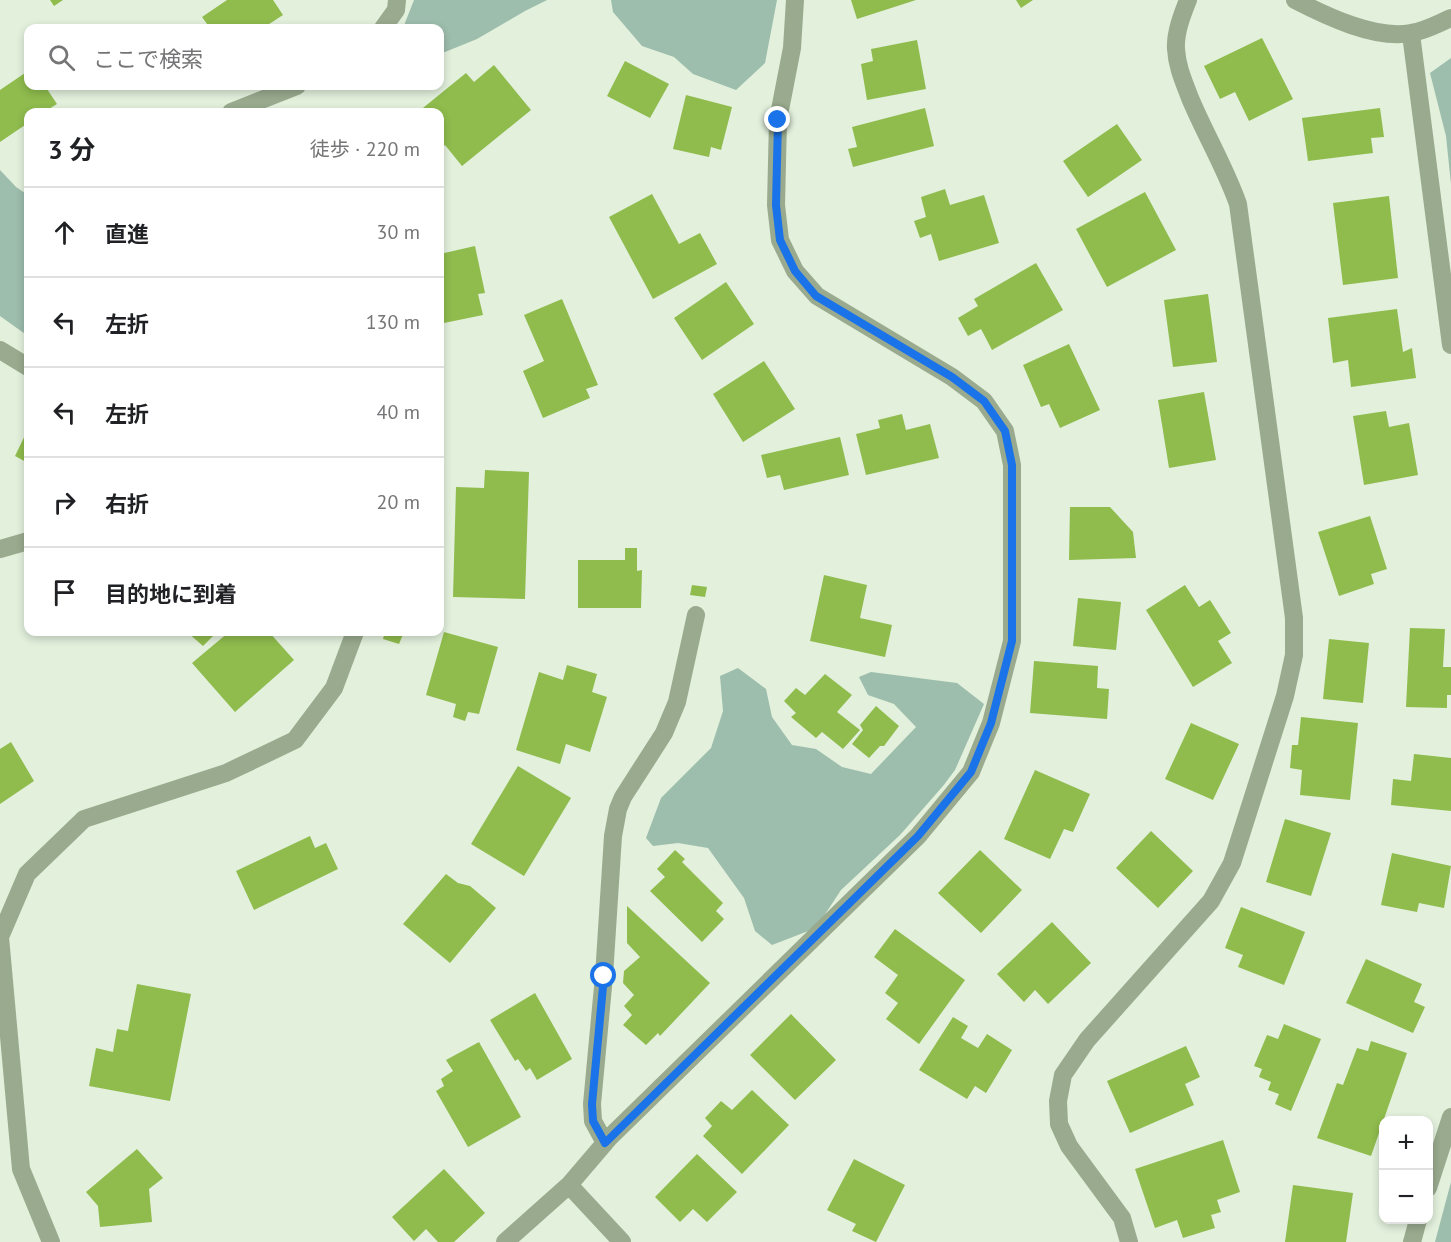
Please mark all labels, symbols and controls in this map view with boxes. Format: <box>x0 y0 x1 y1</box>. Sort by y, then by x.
search box <box>24 24 444 90</box>
icon: search <box>45 41 78 74</box>
text: ここで検索 <box>93 45 203 73</box>
route end <box>764 106 790 132</box>
text: 3 分 <box>48 133 95 166</box>
text: 徒歩 · 220 m <box>310 136 420 162</box>
icon: ahead <box>48 216 81 249</box>
text: 30 m <box>377 219 420 245</box>
text: 直進 <box>105 220 149 248</box>
icon: left <box>48 306 81 339</box>
text: 130 m <box>366 309 420 335</box>
text: 左折 <box>105 310 149 338</box>
icon: left <box>48 396 81 429</box>
text: 40 m <box>377 399 420 425</box>
text: 左折 <box>105 400 149 428</box>
icon: right <box>48 486 81 519</box>
text: 20 m <box>377 489 420 515</box>
text: 右折 <box>105 490 149 518</box>
icon: arrive <box>48 576 81 609</box>
text: 目的地に到着 <box>105 580 237 608</box>
route start <box>590 962 616 988</box>
map controls <box>1379 1116 1433 1224</box>
button: + <box>1379 1116 1433 1170</box>
button: − <box>1379 1170 1433 1224</box>

